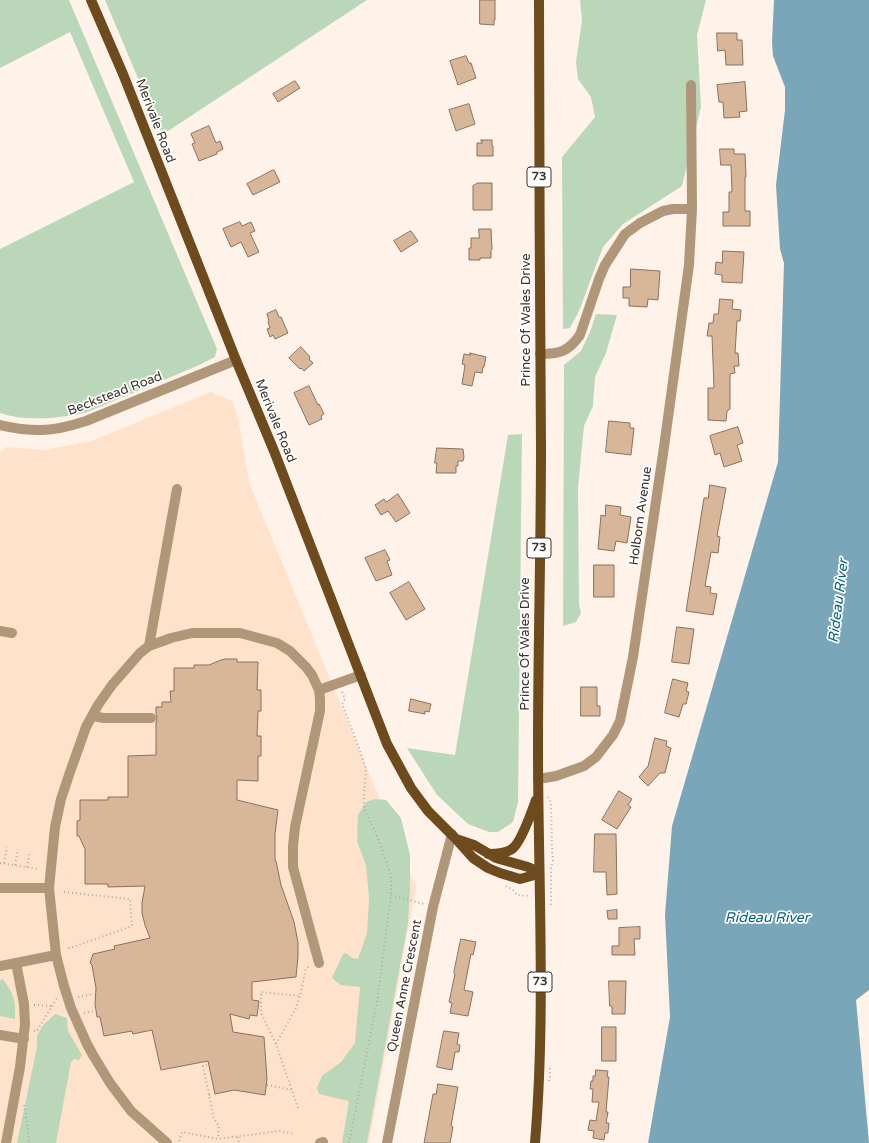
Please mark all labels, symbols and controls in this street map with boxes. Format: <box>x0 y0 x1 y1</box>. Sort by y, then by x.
street label: Merivale Road <box>132 77 178 165</box>
road number: 73 <box>527 167 551 187</box>
street label: Prince Of Wales Drive <box>519 253 535 387</box>
street label: Beckstead Road <box>65 369 165 419</box>
street label: Merivale Road <box>251 377 299 465</box>
street label: Holborn Avenue <box>626 466 656 566</box>
road number: 73 <box>527 538 551 558</box>
water label: Rideau River <box>826 558 852 644</box>
street label: Prince Of Wales Drive <box>518 577 534 711</box>
water label: Rideau River <box>725 910 809 926</box>
street label: Queen Anne Crescent <box>384 918 426 1054</box>
road number: 73 <box>528 972 552 992</box>

